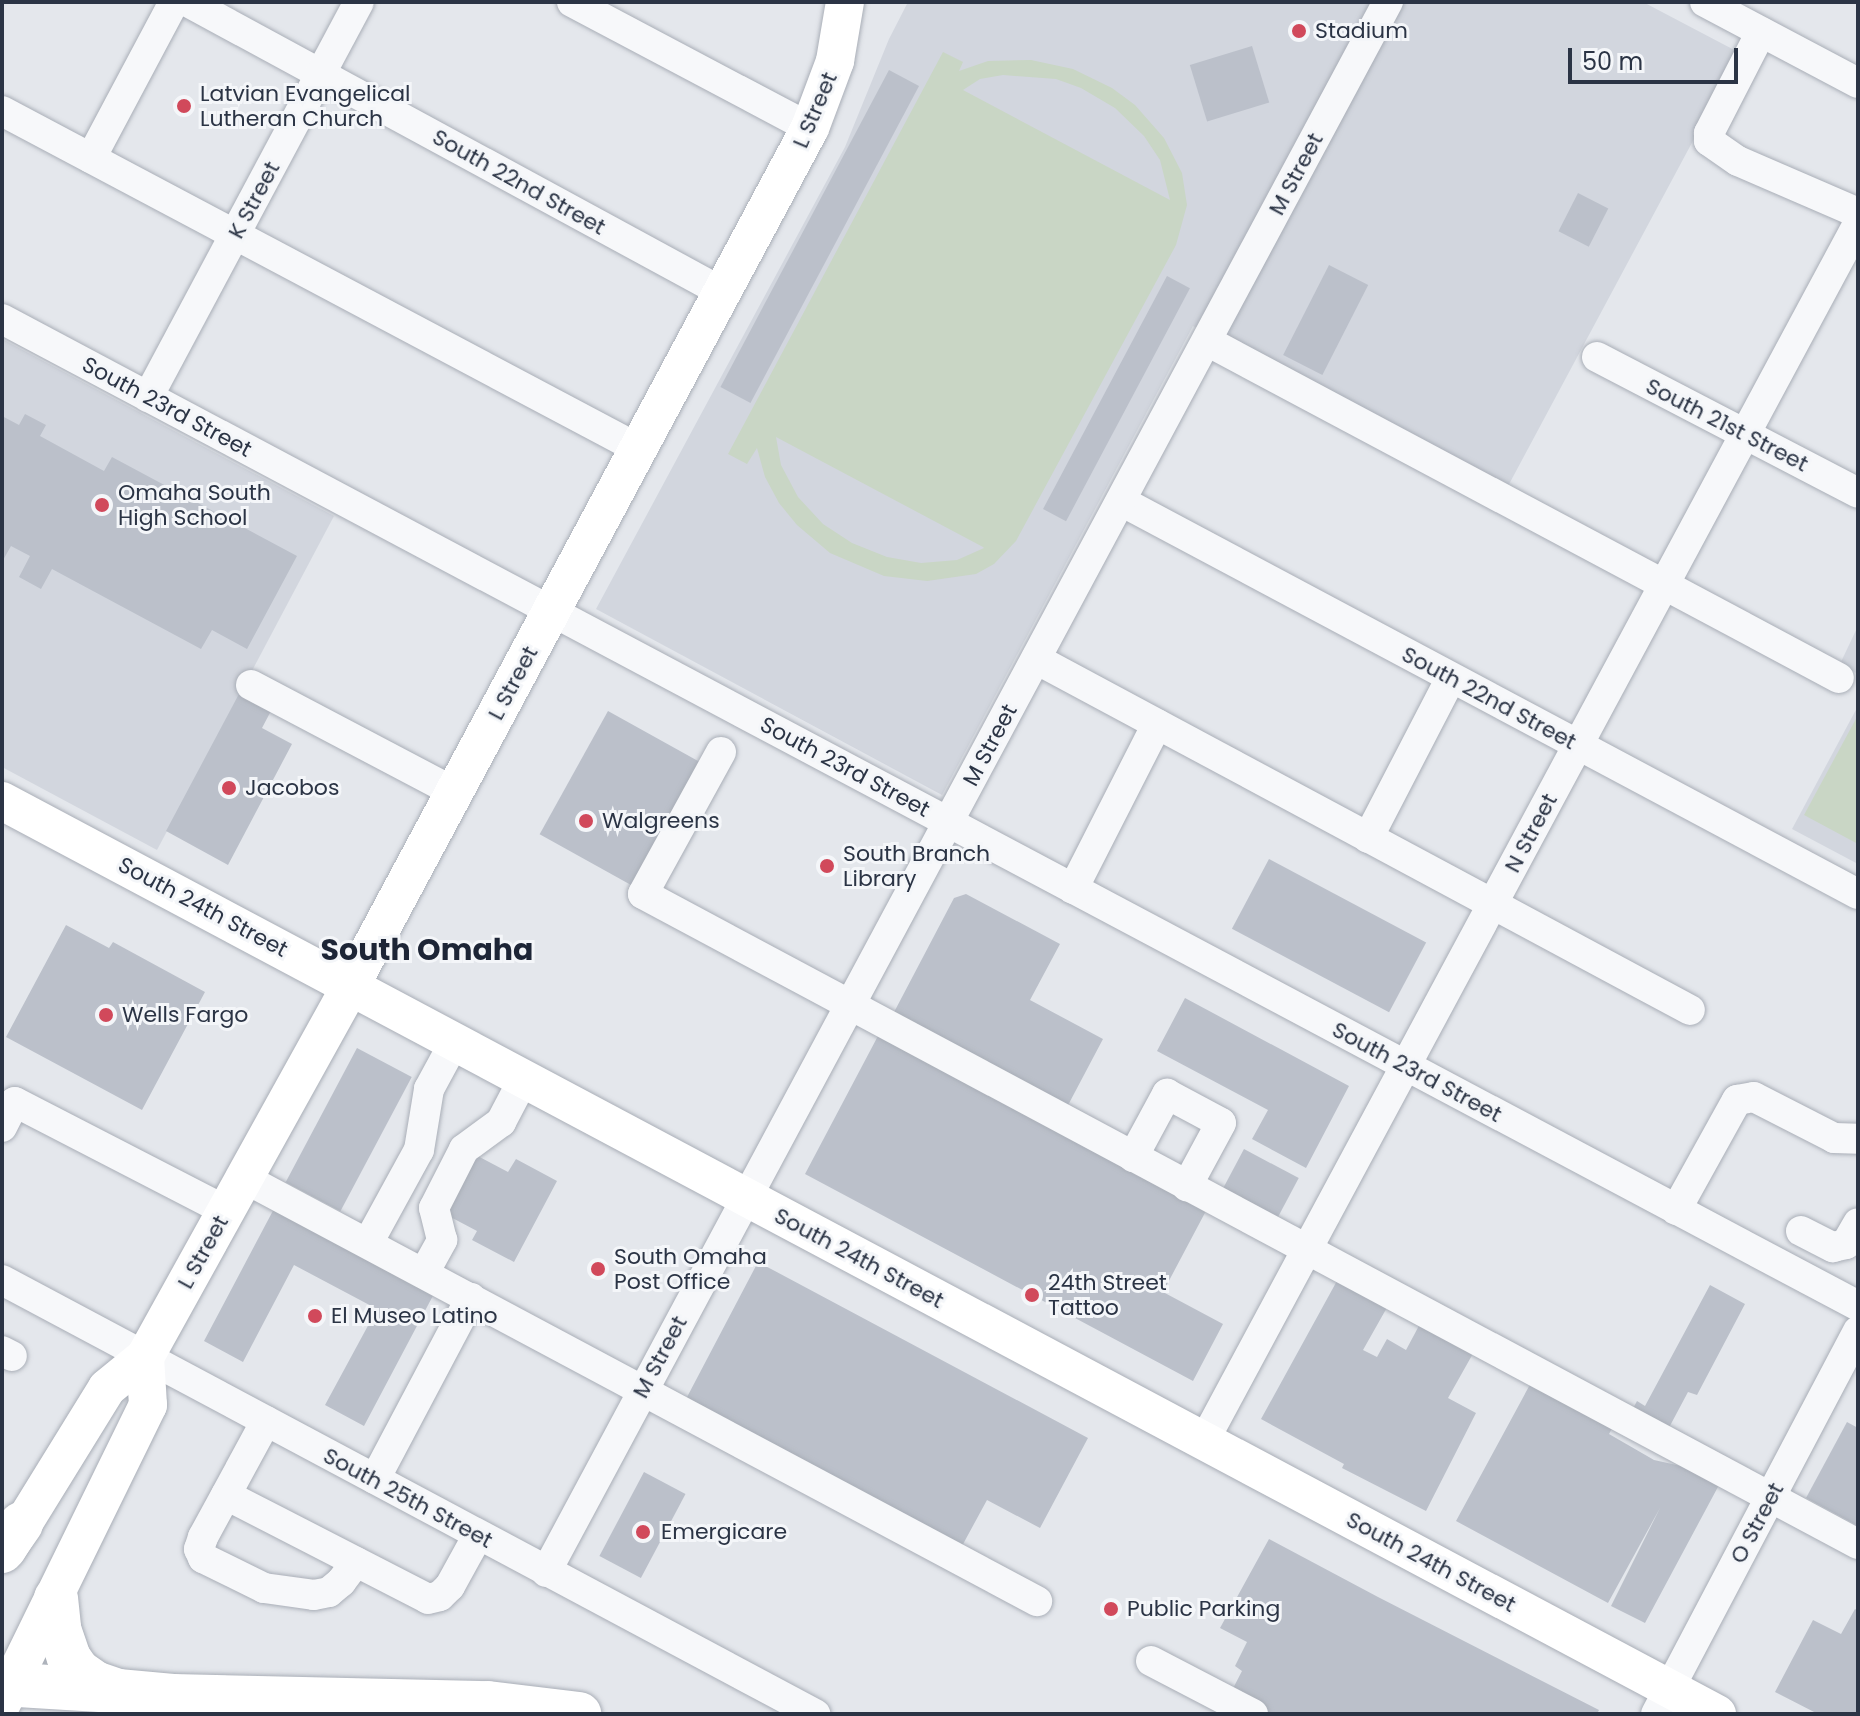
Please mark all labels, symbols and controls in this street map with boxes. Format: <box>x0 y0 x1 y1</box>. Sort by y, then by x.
place label: Stadium <box>1315 18 1408 44</box>
marker: Stadium <box>1290 22 1308 40</box>
scale bar <box>1572 32 1742 82</box>
text: 50 m <box>1582 45 1643 78</box>
street label: L Street <box>787 68 843 152</box>
place label: Latvian Evangelical Lutheran Church <box>200 80 411 132</box>
marker: Latvian Evangelical Lutheran Church <box>175 97 193 115</box>
street label: South 22nd Street <box>428 124 610 240</box>
street label: M Street <box>1263 128 1329 220</box>
street label: K Street <box>223 157 285 243</box>
street label: South 23rd Street <box>78 351 256 463</box>
street label: South 21st Street <box>1641 373 1813 477</box>
place label: Omaha South High School <box>118 479 271 530</box>
marker: Omaha South High School <box>93 496 111 514</box>
street label: South 22nd Street <box>1397 641 1581 755</box>
street label: L Street <box>483 642 543 724</box>
street label: M Street <box>957 699 1023 791</box>
street label: South 23rd Street <box>756 711 934 823</box>
place label: Jacobos <box>245 775 339 801</box>
marker: Jacobos <box>220 779 238 797</box>
street label: N Street <box>1499 789 1563 877</box>
place label: Walgreens <box>602 808 720 834</box>
marker: Walgreens <box>577 812 595 830</box>
place label: South Branch Library <box>843 840 990 892</box>
street label: South 24th Street <box>114 851 292 963</box>
marker: South Branch Library <box>818 857 836 875</box>
district label: South Omaha <box>321 932 533 968</box>
place label: Wells Fargo <box>122 1002 248 1028</box>
marker: Wells Fargo <box>97 1006 115 1024</box>
street label: South 23rd Street <box>1328 1016 1506 1128</box>
street label: South 24th Street <box>770 1202 948 1314</box>
street label: L Street <box>172 1211 234 1293</box>
place label: South Omaha Post Office <box>614 1243 767 1294</box>
marker: South Omaha Post Office <box>589 1260 607 1278</box>
place label: 24th Street Tattoo <box>1048 1269 1167 1320</box>
marker: 24th Street Tattoo <box>1023 1286 1041 1304</box>
place label: El Museo Latino <box>331 1303 498 1329</box>
marker: El Museo Latino <box>306 1307 324 1325</box>
street label: M Street <box>627 1311 693 1403</box>
street label: South 25th Street <box>319 1442 497 1554</box>
street label: O Street <box>1725 1478 1789 1568</box>
street label: South 24th Street <box>1342 1506 1520 1618</box>
place label: Emergicare <box>661 1519 787 1545</box>
marker: Emergicare <box>632 1521 654 1543</box>
place label: Public Parking <box>1127 1596 1280 1622</box>
marker: Public Parking <box>1102 1600 1120 1618</box>

